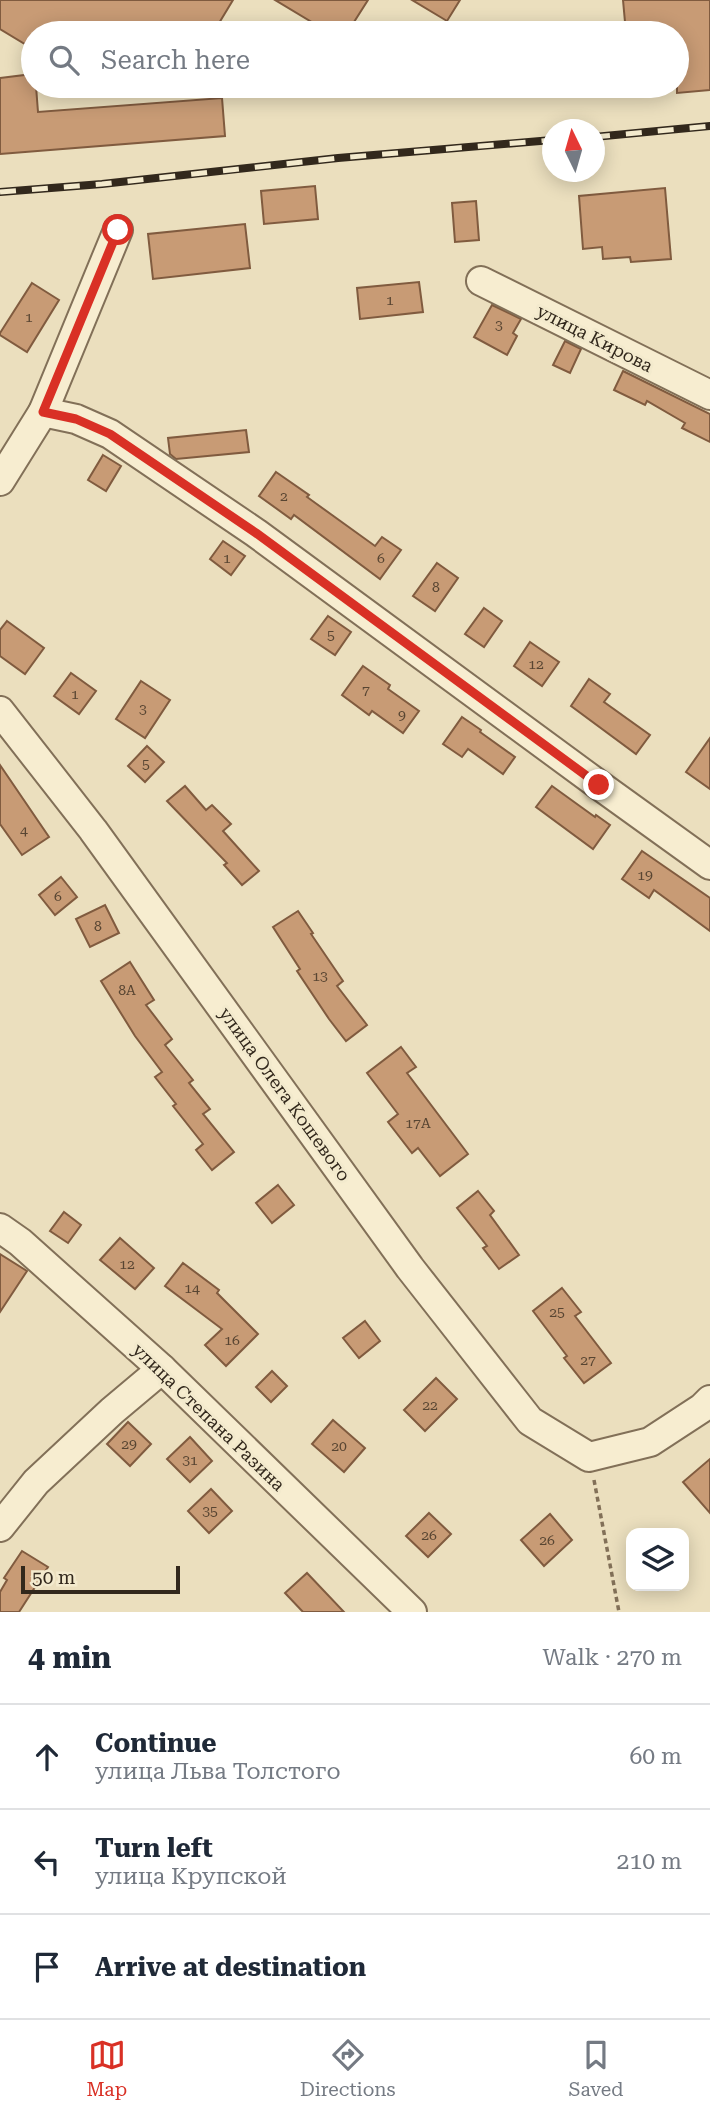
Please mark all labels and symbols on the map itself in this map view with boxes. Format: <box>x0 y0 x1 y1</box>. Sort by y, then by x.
north arrow <box>542 119 605 182</box>
route start <box>102 214 133 245</box>
house number: 1 <box>386 292 394 308</box>
street label: улица Кирова <box>533 300 657 376</box>
house number: 1 <box>25 309 33 325</box>
house number: 3 <box>495 317 503 333</box>
house number: 2 <box>280 488 288 504</box>
house number: 1 <box>223 550 231 566</box>
house number: 6 <box>377 550 385 566</box>
house number: 8 <box>432 579 440 595</box>
house number: 5 <box>327 627 335 643</box>
house number: 12 <box>528 656 544 672</box>
house number: 7 <box>362 682 370 698</box>
house number: 1 <box>71 686 79 702</box>
house number: 3 <box>139 701 147 717</box>
house number: 9 <box>398 707 406 723</box>
house number: 5 <box>142 756 150 772</box>
route end <box>583 769 614 800</box>
house number: 4 <box>20 822 28 838</box>
house number: 19 <box>637 867 653 883</box>
house number: 6 <box>54 888 62 904</box>
house number: 8 <box>94 918 102 934</box>
house number: 13 <box>312 968 328 984</box>
house number: 8А <box>118 982 136 998</box>
street label: улица Олега Кошевого <box>215 1003 355 1185</box>
house number: 17А <box>405 1115 431 1131</box>
house number: 12 <box>119 1256 135 1272</box>
house number: 14 <box>184 1280 200 1296</box>
house number: 25 <box>549 1304 565 1320</box>
house number: 16 <box>224 1332 240 1348</box>
street label: улица Степана Разина <box>129 1339 290 1495</box>
house number: 27 <box>580 1352 596 1368</box>
house number: 22 <box>422 1397 438 1413</box>
house number: 29 <box>121 1436 137 1452</box>
house number: 20 <box>331 1438 347 1454</box>
house number: 31 <box>182 1452 198 1468</box>
house number: 35 <box>202 1503 218 1519</box>
house number: 26 <box>421 1527 437 1543</box>
house number: 26 <box>539 1532 555 1548</box>
scale bar <box>21 1563 180 1595</box>

